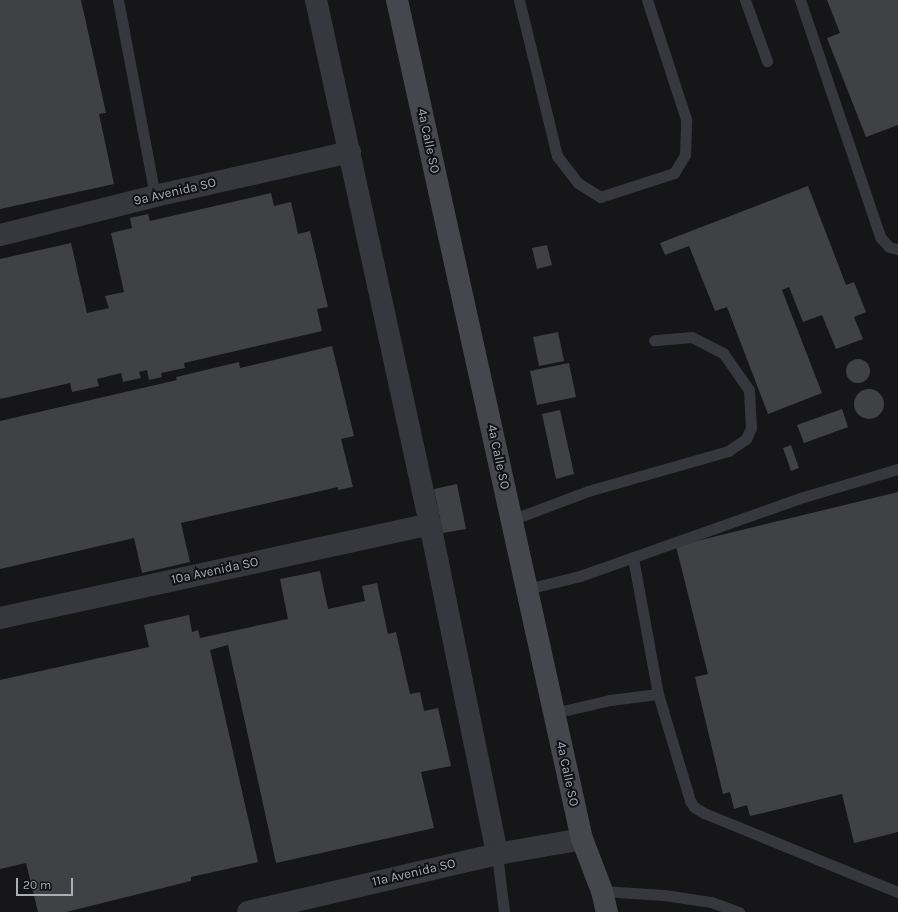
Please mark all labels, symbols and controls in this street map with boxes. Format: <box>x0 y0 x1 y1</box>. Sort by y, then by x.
street label: 4a Calle SO <box>414 107 442 175</box>
street label: 9a Avenida SO <box>132 175 218 209</box>
street label: 4a Calle SO <box>484 423 512 491</box>
street label: 10a Avenida SO <box>170 554 260 588</box>
street label: 4a Calle SO <box>553 740 581 808</box>
street label: 11a Avenida SO <box>371 856 457 890</box>
scale bar <box>18 870 75 896</box>
text: 20 m <box>23 878 51 892</box>

